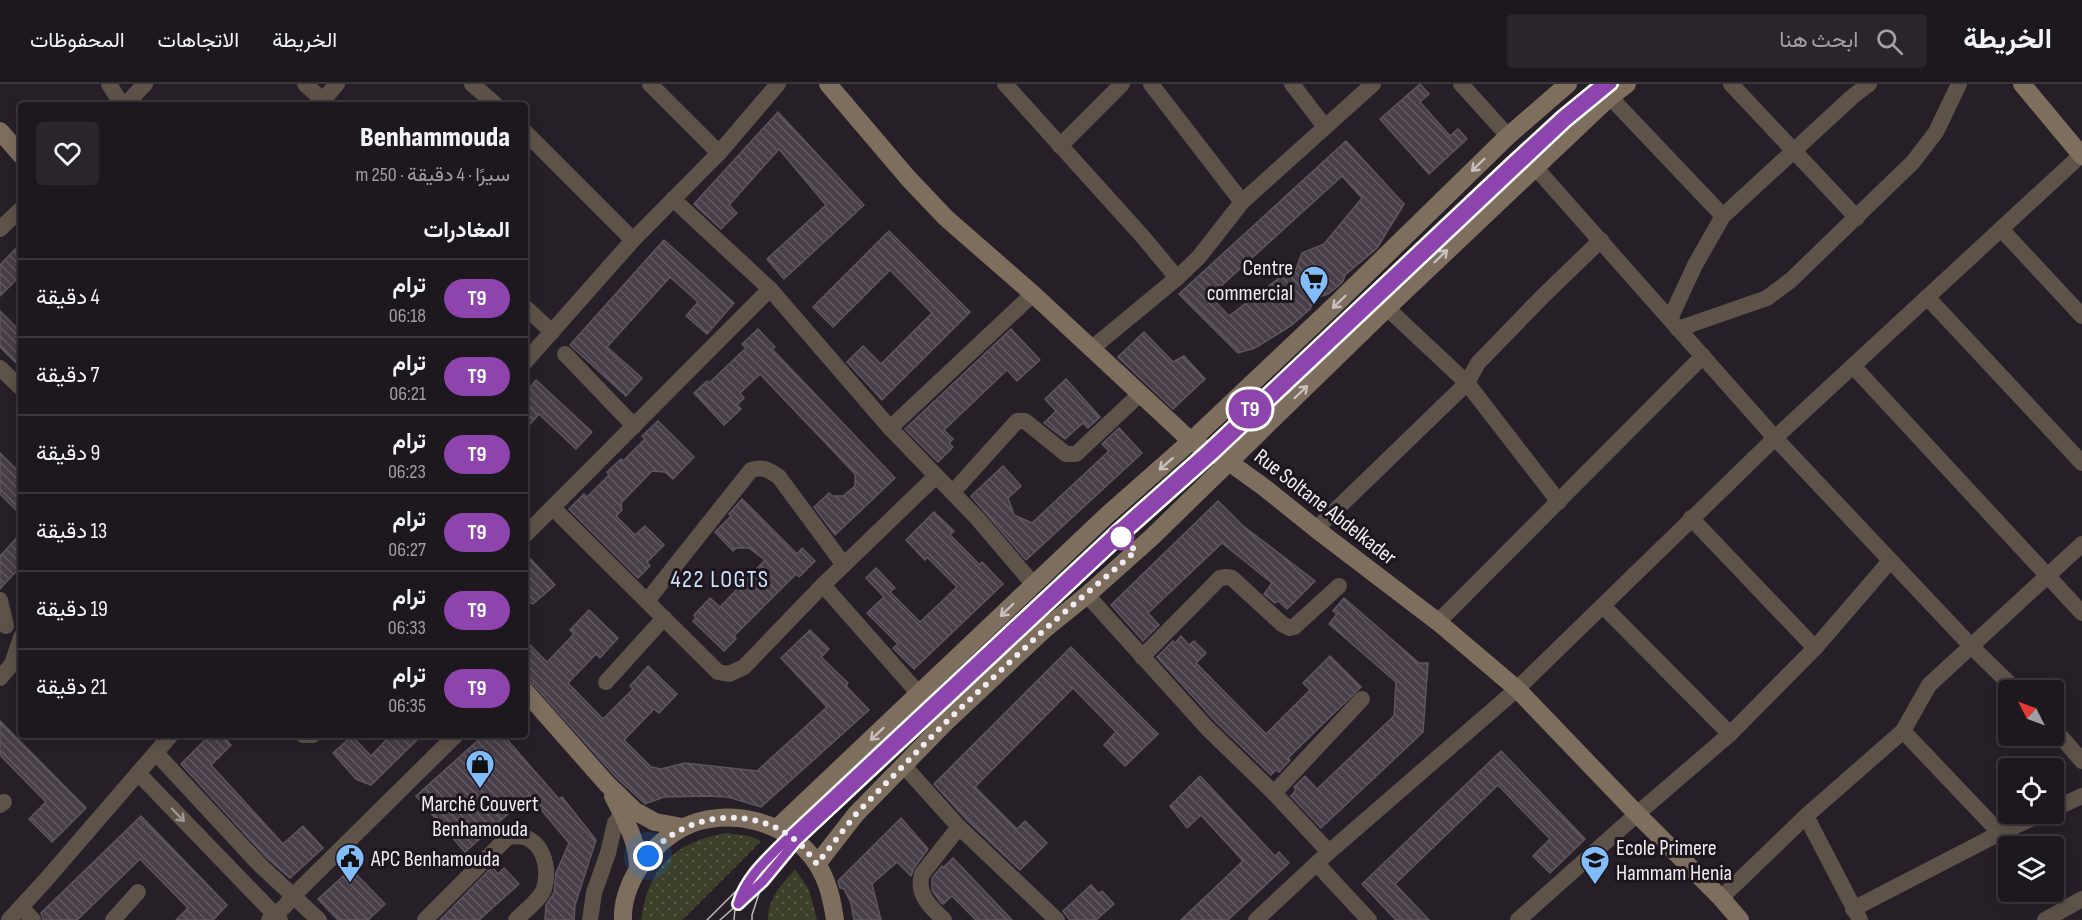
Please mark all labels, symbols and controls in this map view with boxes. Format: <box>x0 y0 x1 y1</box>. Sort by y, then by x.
search box <box>1507 14 1927 68</box>
text: الخريطة <box>1963 23 2052 56</box>
icon: search <box>1873 25 1906 58</box>
text: ابحث هنا <box>1779 27 1858 54</box>
text: المحفوظات <box>30 28 125 53</box>
text: الاتجاهات <box>158 28 239 53</box>
text: الخريطة <box>272 28 337 53</box>
text: Benhammouda <box>360 121 510 154</box>
button: heart <box>36 122 99 185</box>
one-way arrow <box>1471 158 1486 173</box>
text: سيرًا · 4 دقيقة · 250 m <box>356 163 510 187</box>
text: المغادرات <box>424 217 510 244</box>
one-way arrow <box>1434 249 1449 263</box>
place label: Centre commercial <box>1207 255 1293 307</box>
supermarket icon: Centre commercial <box>1298 264 1330 306</box>
text: ترام <box>393 272 426 299</box>
text: 4 دقيقة <box>36 284 100 311</box>
text: T9 <box>468 286 486 311</box>
one-way arrow <box>1331 294 1346 309</box>
text: 06:18 <box>389 304 426 328</box>
text: ترام <box>393 350 426 377</box>
text: 7 دقيقة <box>36 362 99 389</box>
text: T9 <box>468 364 486 389</box>
text: 06:21 <box>389 382 426 406</box>
one-way arrow <box>1294 384 1309 399</box>
line badge: T9 <box>1223 390 1277 428</box>
text: T9 <box>1241 397 1259 422</box>
text: ترام <box>393 428 426 455</box>
text: 9 دقيقة <box>36 440 100 467</box>
text: T9 <box>468 442 486 467</box>
street label: Rue Soltane Abdelkader <box>1248 443 1402 571</box>
one-way arrow <box>1159 457 1174 471</box>
text: 06:23 <box>388 460 426 484</box>
text: ترام <box>393 506 426 533</box>
text: 13 دقيقة <box>36 518 107 545</box>
text: T9 <box>468 520 486 545</box>
unlabelled marker <box>1108 524 1134 550</box>
text: 06:27 <box>388 538 426 562</box>
district label: 422 LOGTS <box>670 565 770 594</box>
text: ترام <box>393 584 426 611</box>
text: 19 دقيقة <box>36 596 108 623</box>
text: T9 <box>468 598 486 623</box>
one-way arrow <box>999 602 1014 617</box>
text: 06:33 <box>388 616 426 640</box>
text: ترام <box>393 662 426 689</box>
text: 21 دقيقة <box>36 674 107 701</box>
text: T9 <box>468 676 486 701</box>
north arrow <box>1998 680 2064 746</box>
map controls <box>1998 680 2064 902</box>
text: 06:35 <box>388 694 426 718</box>
one-way arrow <box>870 727 885 741</box>
shop icon: Marché Couvert Benhamouda <box>464 748 496 790</box>
button: locate <box>1998 758 2064 824</box>
place label: Marché Couvert Benhamouda <box>421 791 539 843</box>
one-way arrow <box>171 807 185 822</box>
place label: Ecole Primere Hammam Henia <box>1616 835 1732 887</box>
button: layers <box>1998 836 2064 902</box>
your location <box>633 841 663 871</box>
public building icon: APC Benhamouda <box>334 842 366 884</box>
school or university icon: Ecole Primere Hammam Henia <box>1579 844 1611 886</box>
place label: APC Benhamouda <box>370 846 500 873</box>

